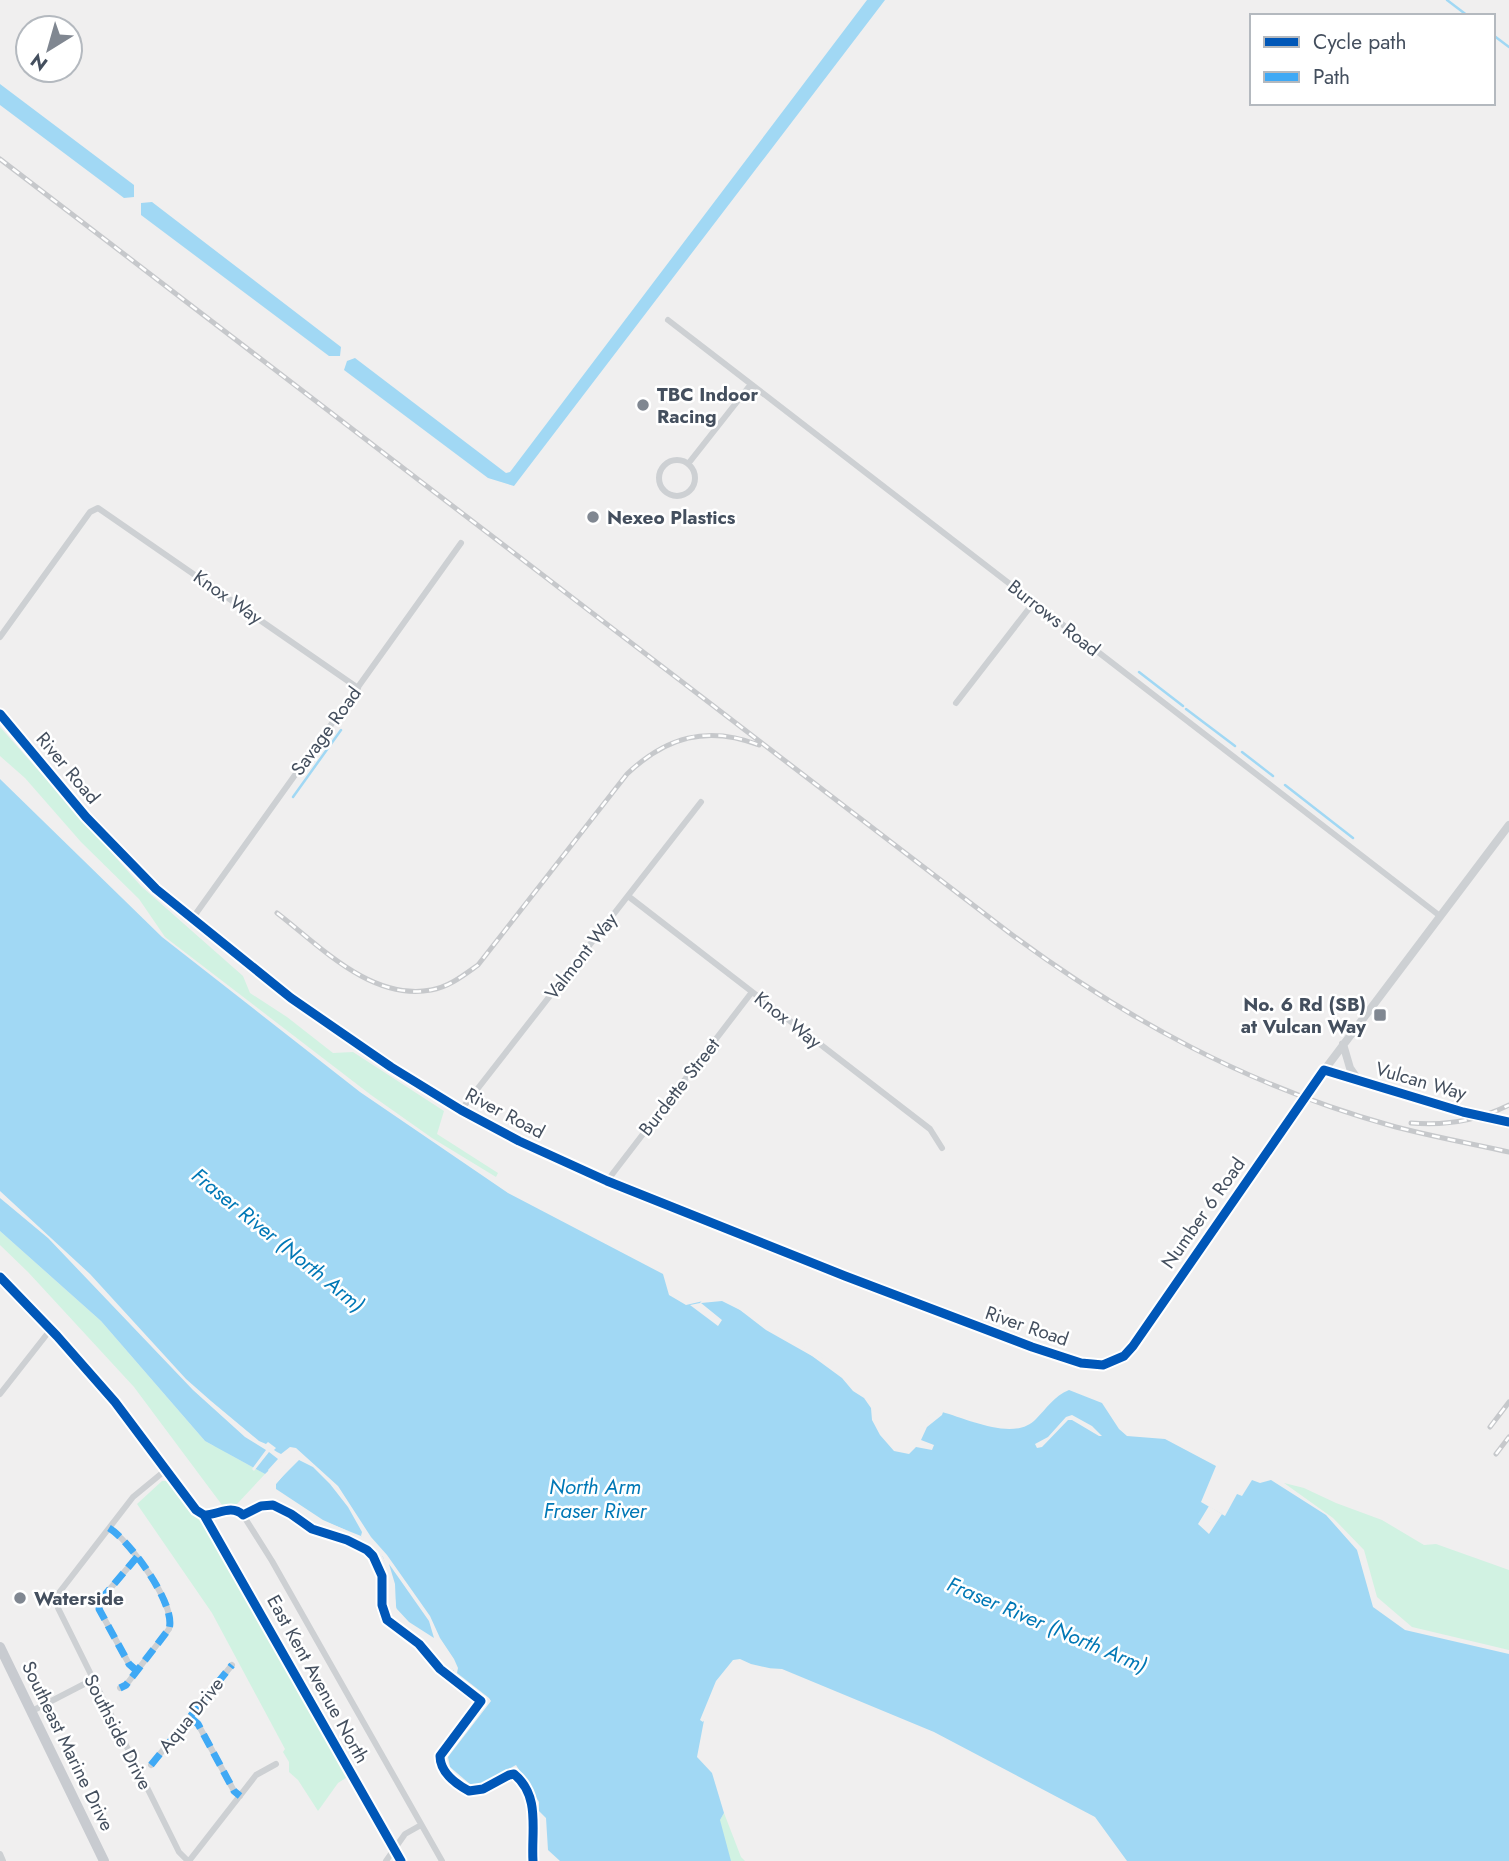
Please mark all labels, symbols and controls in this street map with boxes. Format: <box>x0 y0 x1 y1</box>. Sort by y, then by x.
north arrow <box>14 14 84 84</box>
legend <box>1250 14 1495 105</box>
text: Cycle path <box>1313 27 1406 57</box>
text: N <box>25 47 53 78</box>
text: Path <box>1313 62 1350 92</box>
place label: TBC Indoor Racing <box>657 381 758 430</box>
marker: TBC Indoor Racing <box>635 397 651 413</box>
place label: Nexeo Plastics <box>607 504 736 531</box>
marker: Nexeo Plastics <box>585 509 601 525</box>
street label: Knox Way <box>188 563 269 631</box>
street label: Burrows Road <box>1002 573 1106 663</box>
street label: Savage Road <box>284 681 368 781</box>
street label: River Road <box>30 726 106 810</box>
street label: Valmont Way <box>538 906 624 1005</box>
street label: Knox Way <box>749 985 828 1055</box>
place label: No. 6 Rd (SB) at Vulcan Way <box>1241 991 1367 1040</box>
marker: No. 6 Rd (SB) at Vulcan Way <box>1372 1007 1388 1023</box>
street label: Burdette Street <box>632 1032 726 1142</box>
street label: Vulcan Way <box>1372 1055 1470 1107</box>
street label: River Road <box>460 1081 550 1145</box>
street label: Number 6 Road <box>1155 1152 1251 1274</box>
water label: Fraser River (North Arm) <box>185 1161 371 1319</box>
street label: River Road <box>982 1299 1072 1353</box>
water label: North Arm Fraser River <box>543 1472 648 1526</box>
water label: Fraser River (North Arm) <box>942 1569 1152 1681</box>
place label: Waterside <box>34 1585 124 1612</box>
marker: Waterside <box>12 1590 28 1606</box>
street label: East Kent Avenue North <box>260 1590 376 1768</box>
street label: Southeast Marine Drive <box>15 1657 121 1836</box>
street label: Southside Drive <box>77 1670 159 1795</box>
street label: Aqua Drive <box>152 1671 230 1759</box>

